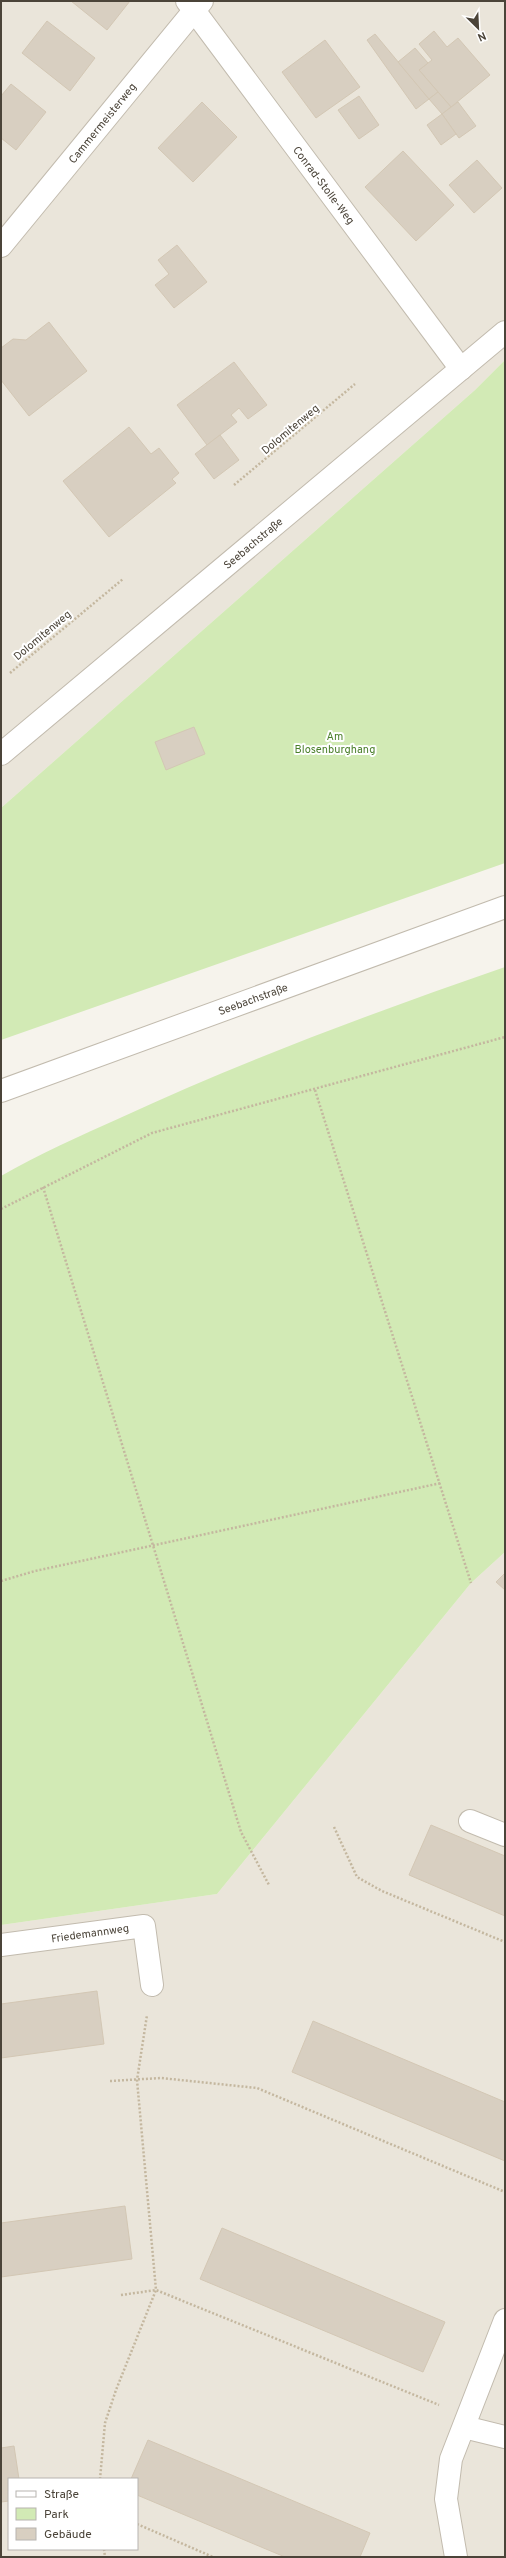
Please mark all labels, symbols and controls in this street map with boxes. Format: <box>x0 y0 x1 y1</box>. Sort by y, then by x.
north arrow <box>458 8 498 48</box>
text: N <box>475 28 488 44</box>
street label: Cammermeisterweg <box>66 80 140 167</box>
street label: Conrad-Stolle-Weg <box>289 144 357 227</box>
street label: Dolomitenweg <box>259 402 322 458</box>
street label: Seebachstraße <box>221 515 286 573</box>
street label: Dolomitenweg <box>11 608 74 664</box>
park label: Am Blosenburghang <box>295 730 375 757</box>
street label: Seebachstraße <box>217 981 290 1019</box>
street label: Friedemannweg <box>50 1922 130 1946</box>
legend <box>8 2478 138 2550</box>
text: Straße <box>44 2487 79 2503</box>
text: Park <box>44 2507 69 2523</box>
text: Gebäude <box>44 2527 92 2543</box>

